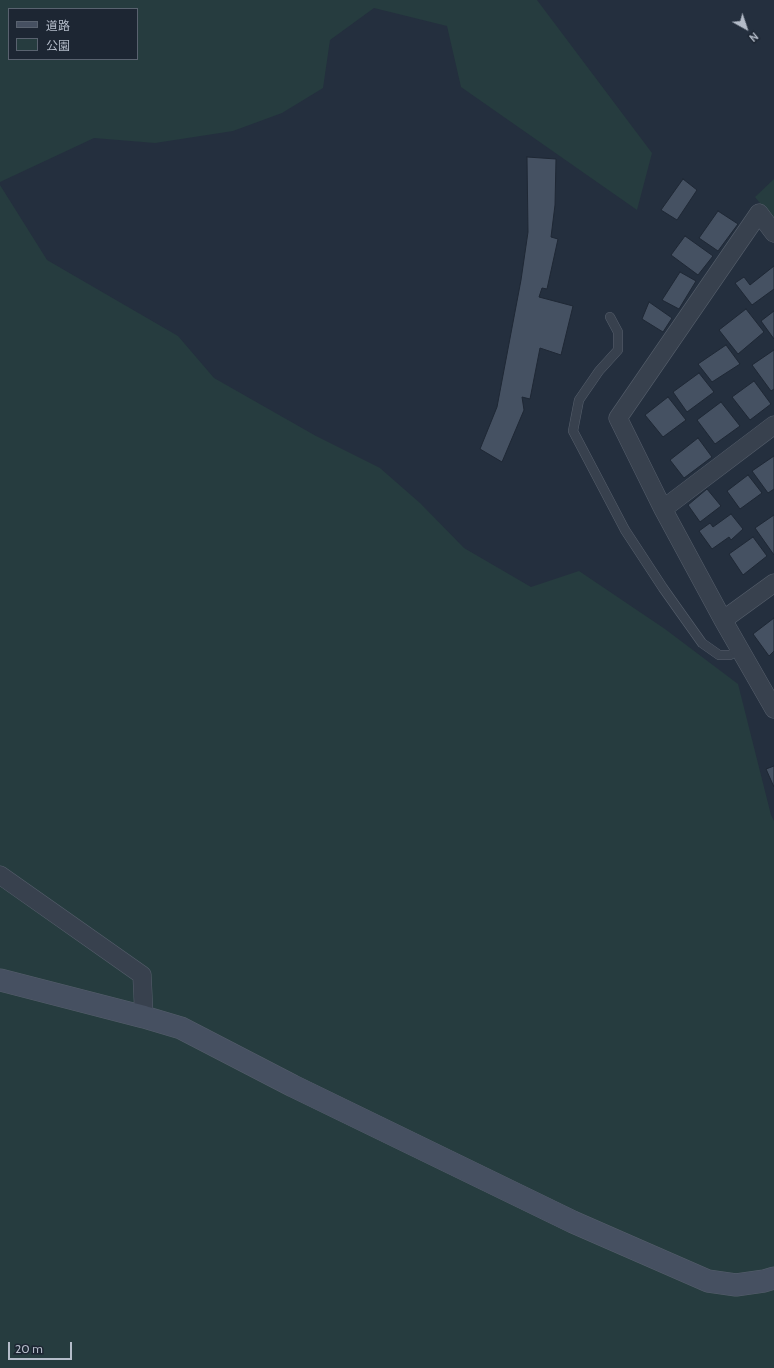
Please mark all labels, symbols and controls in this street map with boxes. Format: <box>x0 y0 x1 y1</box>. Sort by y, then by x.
legend <box>8 8 138 60</box>
north arrow <box>726 8 766 48</box>
text: 道路 <box>46 18 70 33</box>
text: N <box>746 29 761 45</box>
text: 公園 <box>46 38 70 53</box>
scale bar <box>10 1334 74 1360</box>
text: 20 m <box>15 1341 43 1356</box>

